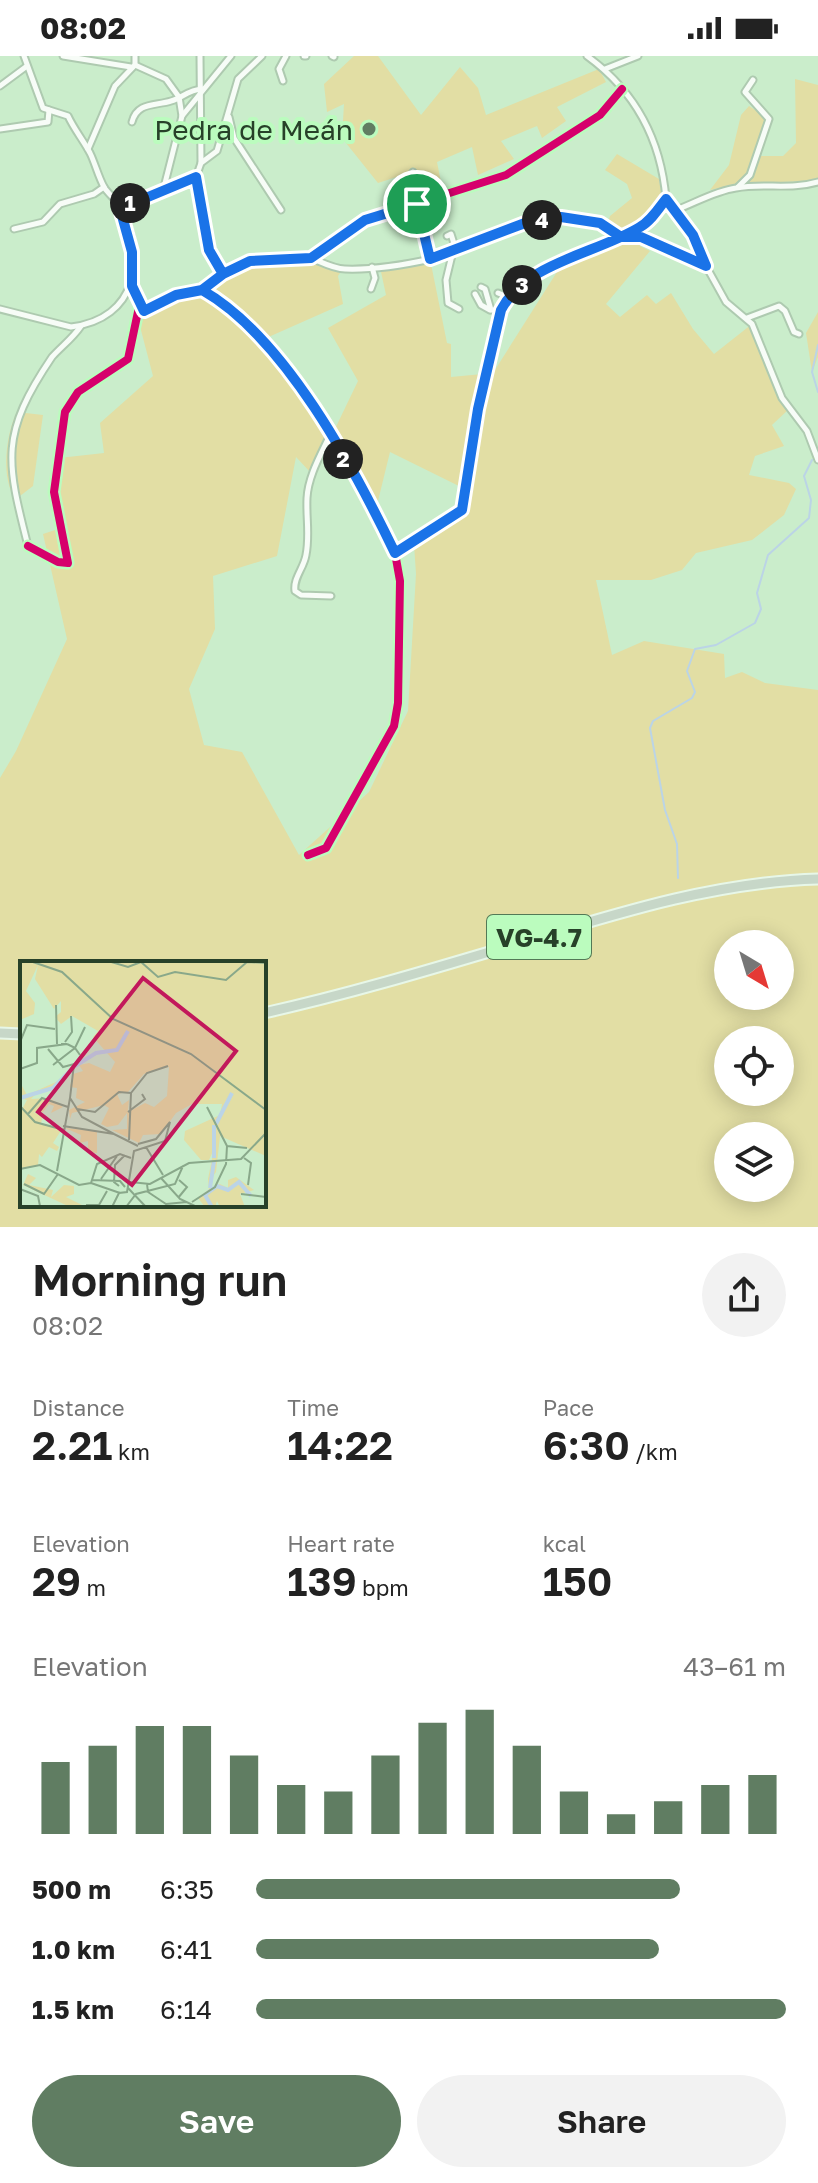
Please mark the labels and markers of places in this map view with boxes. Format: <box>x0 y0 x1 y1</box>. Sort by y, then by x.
place label: Pedra de Meán <box>154 113 353 146</box>
marker: Pedra de Meán <box>360 120 378 138</box>
pin <box>383 170 451 238</box>
pin: 1 <box>110 183 150 223</box>
pin: 4 <box>522 200 562 240</box>
pin: 3 <box>502 265 542 305</box>
pin: 2 <box>323 439 363 479</box>

